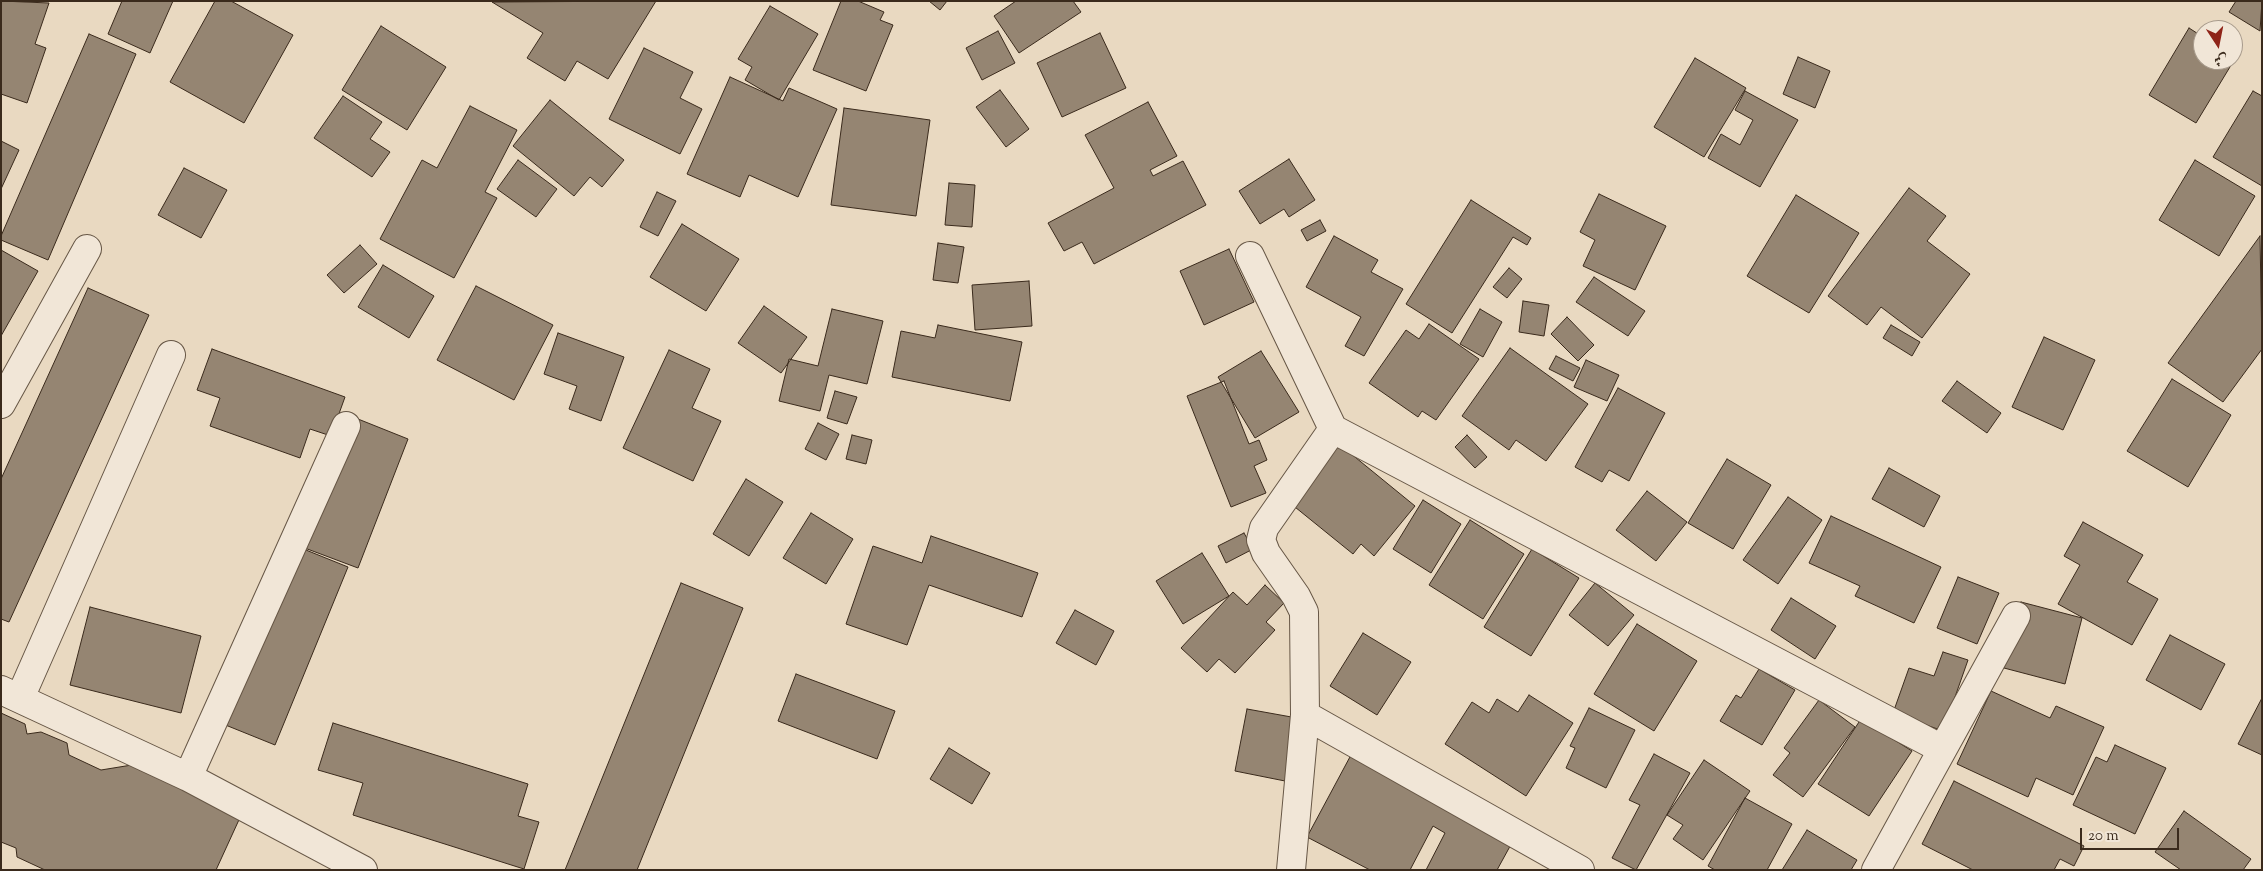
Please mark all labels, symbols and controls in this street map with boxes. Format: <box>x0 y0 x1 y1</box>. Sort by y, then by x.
north arrow <box>2193 20 2243 70</box>
text: ش <box>2212 48 2229 70</box>
scale bar <box>2083 818 2182 850</box>
text: 20 m <box>2088 826 2119 847</box>

